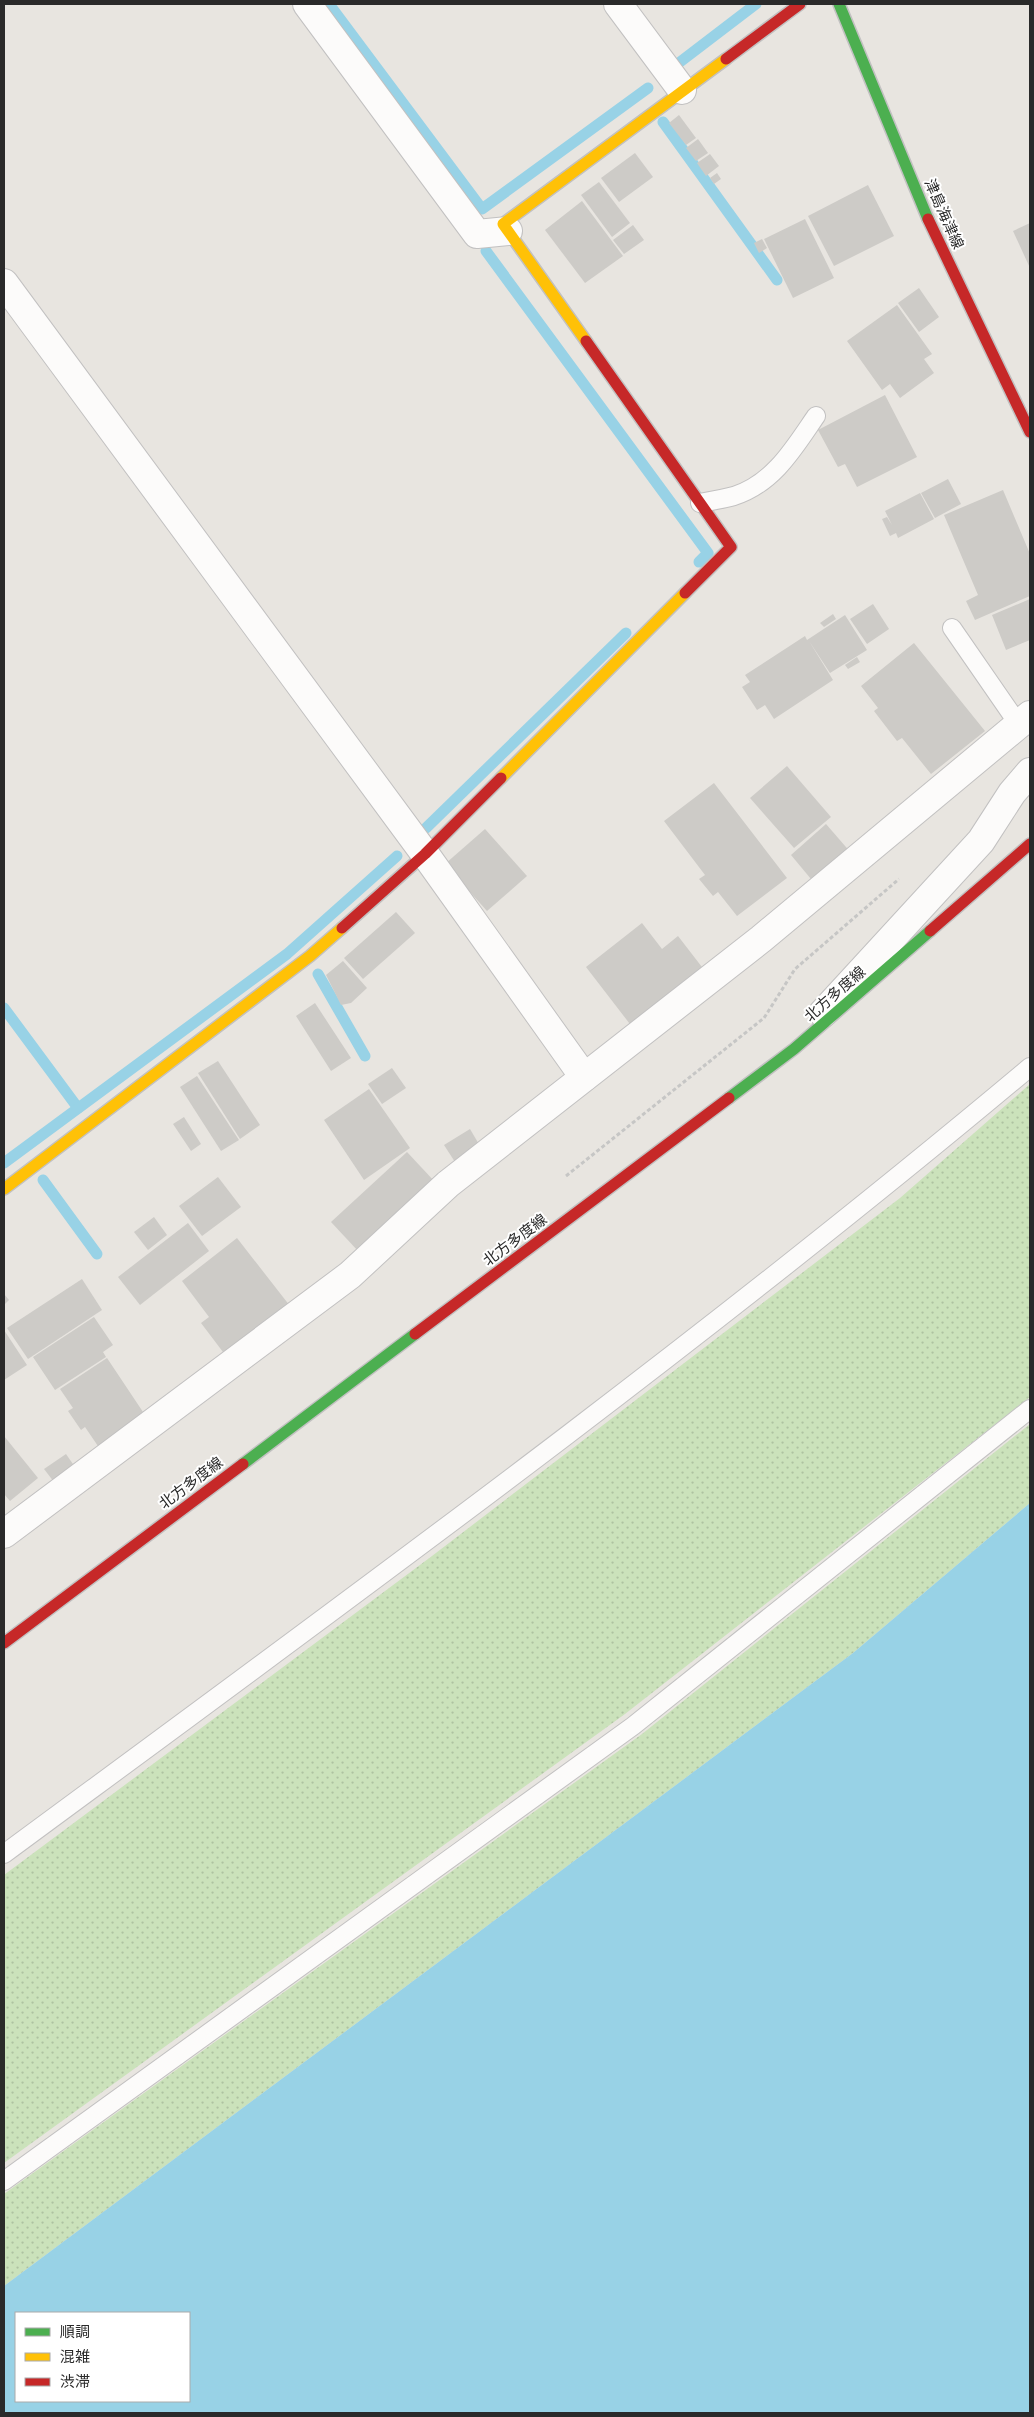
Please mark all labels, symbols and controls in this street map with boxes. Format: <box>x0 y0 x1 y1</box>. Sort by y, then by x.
street label: 津島海津線 <box>921 176 967 252</box>
street label: 北方多度線 <box>801 963 869 1025</box>
street label: 北方多度線 <box>480 1210 550 1269</box>
street label: 北方多度線 <box>156 1453 226 1512</box>
legend <box>15 2312 190 2402</box>
text: 順調 <box>60 2323 90 2340</box>
text: 混雑 <box>60 2348 90 2365</box>
text: 渋滞 <box>60 2373 90 2390</box>

